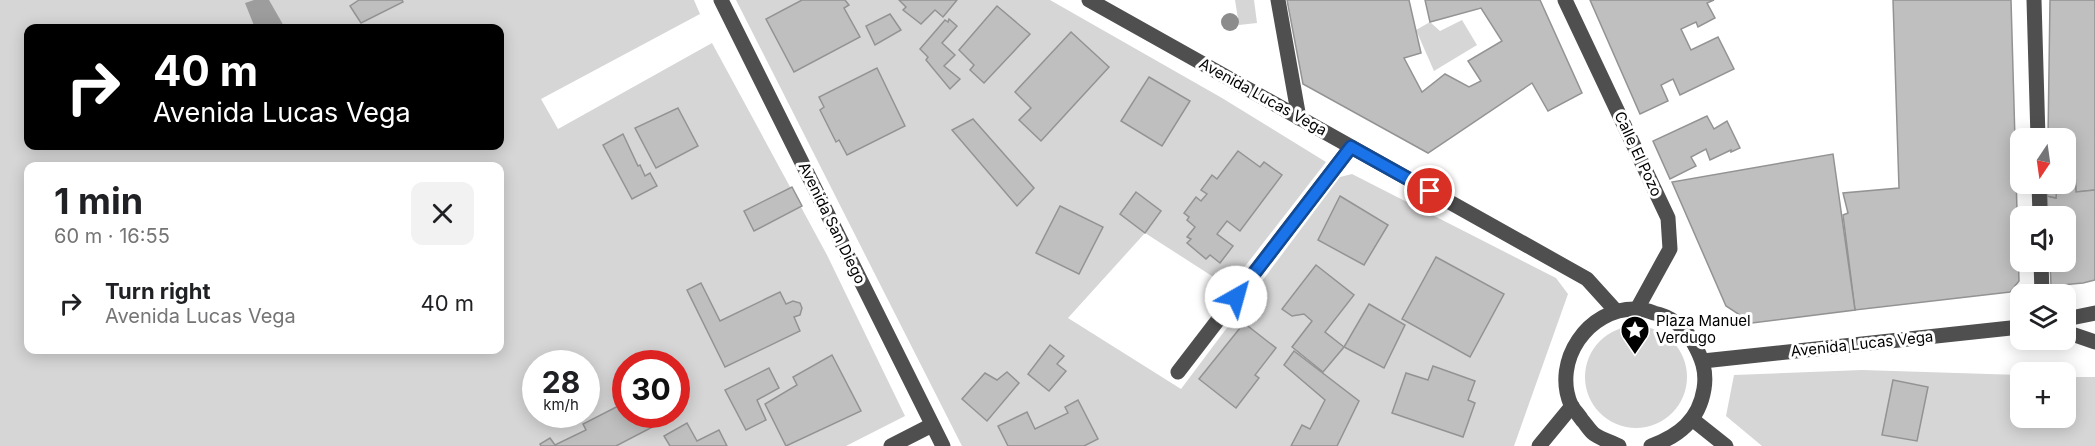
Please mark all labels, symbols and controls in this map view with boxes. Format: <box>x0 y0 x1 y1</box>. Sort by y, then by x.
text: 40 m <box>153 45 258 96</box>
icon: right <box>54 48 132 126</box>
street label: Avenida Lucas Vega <box>1196 54 1330 140</box>
text: Avenida Lucas Vega <box>153 96 411 129</box>
street label: Calle El Pozo <box>1610 108 1666 199</box>
north arrow <box>2010 128 2076 194</box>
map controls <box>2010 128 2076 428</box>
street label: Avenida San Diego <box>795 159 870 287</box>
pin <box>1404 165 1455 216</box>
icon: arrive <box>1413 174 1446 207</box>
text: 1 min <box>54 179 143 223</box>
button: close <box>411 182 474 245</box>
button: sound <box>2010 206 2076 272</box>
text: 60 m · 16:55 <box>54 224 170 248</box>
position arrow <box>1204 265 1268 329</box>
text: Turn right <box>105 278 211 304</box>
button: layers <box>2010 284 2076 350</box>
icon: right <box>54 287 87 320</box>
text: 40 m <box>420 290 474 316</box>
text: Avenida Lucas Vega <box>105 304 296 328</box>
place label: Plaza Manuel Verdugo <box>1656 311 1751 347</box>
place icon: Plaza Manuel Verdugo <box>1619 314 1651 356</box>
street label: Avenida Lucas Vega <box>1790 327 1934 360</box>
speed limit sign: 30 <box>612 350 690 428</box>
button: + <box>2010 362 2076 428</box>
text: 28 <box>542 364 580 400</box>
text: km/h <box>543 395 579 414</box>

